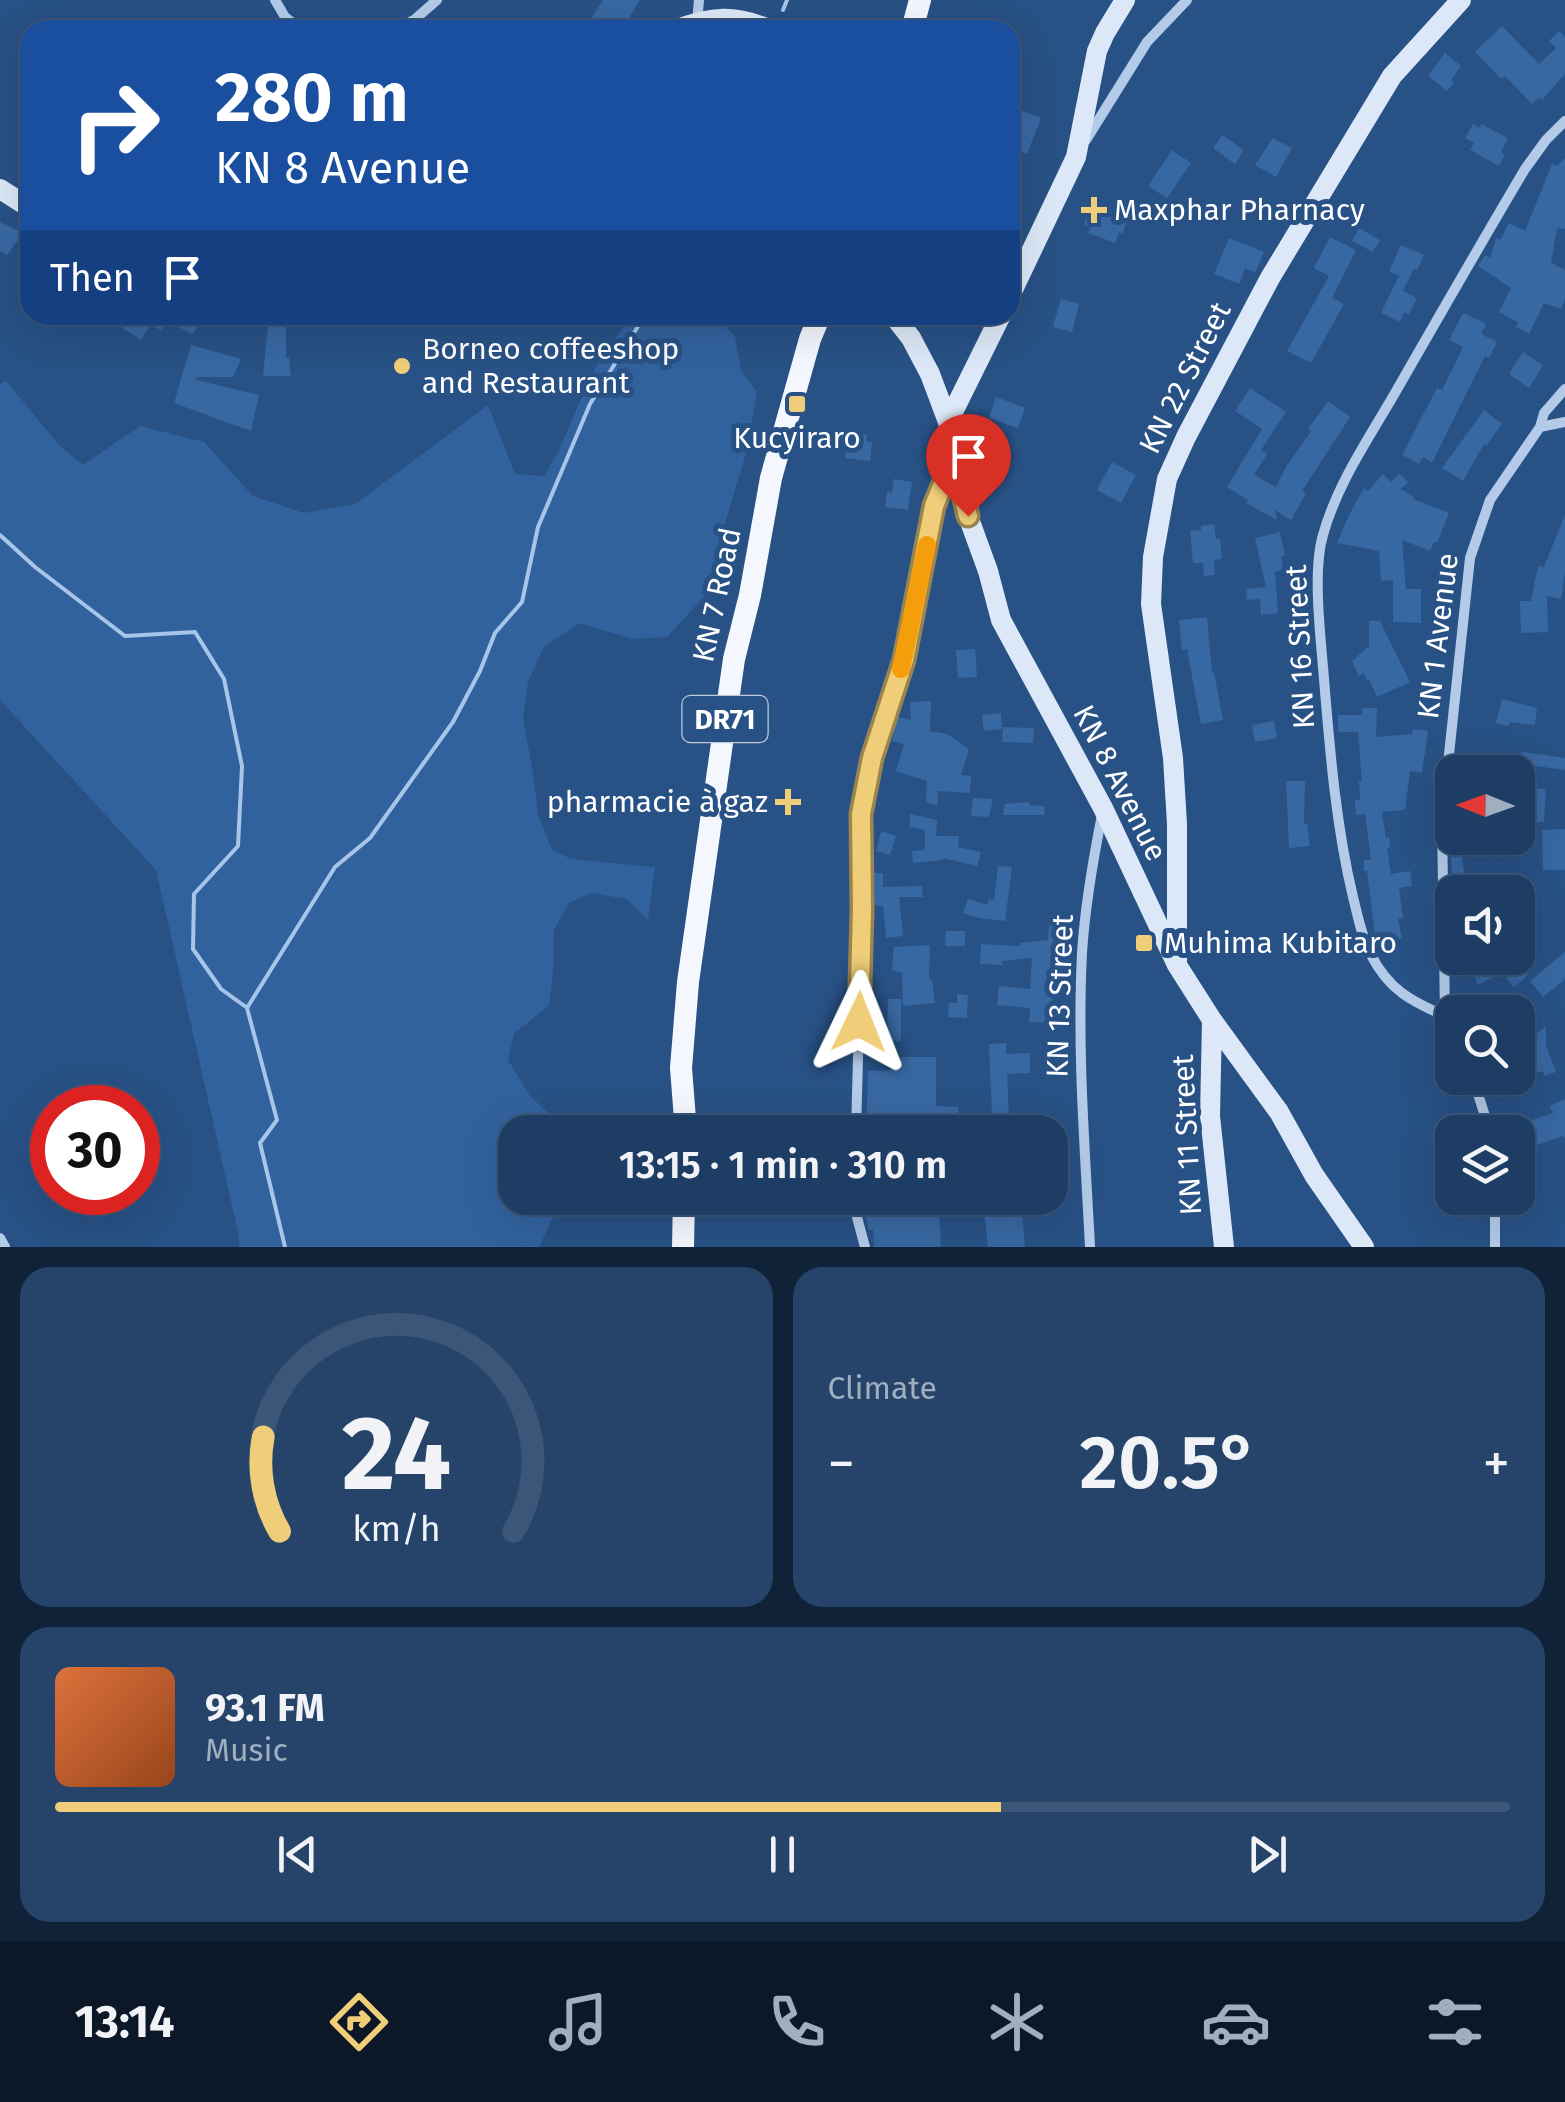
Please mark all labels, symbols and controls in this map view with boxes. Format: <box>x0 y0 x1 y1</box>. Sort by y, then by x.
text: 280 m <box>215 56 409 140</box>
icon: right <box>50 60 180 190</box>
text: KN 8 Avenue <box>215 141 470 195</box>
place label: Maxphar Pharnacy <box>1114 192 1365 228</box>
marker: Maxphar Pharnacy <box>1083 199 1105 221</box>
icon: arrive <box>155 250 210 305</box>
text: Then <box>50 255 135 301</box>
street label: KN 22 Street <box>1131 296 1239 460</box>
place label: Borneo coffeeshop and Restaurant <box>422 331 679 401</box>
marker: Borneo coffeeshop and Restaurant <box>391 355 413 377</box>
marker: Kucyiraro <box>786 393 808 415</box>
pin <box>926 414 1011 517</box>
place label: Kucyiraro <box>733 420 861 456</box>
icon: arrive <box>941 429 996 484</box>
street label: KN 7 Road <box>685 524 749 666</box>
street label: KN 1 Avenue <box>1410 551 1466 721</box>
street label: KN 16 Street <box>1278 564 1322 730</box>
road number: DR71 <box>682 696 768 742</box>
street label: KN 8 Avenue <box>1065 699 1175 867</box>
north arrow <box>1435 755 1535 855</box>
map controls <box>1435 755 1535 1215</box>
place label: pharmacie à gaz <box>547 784 768 820</box>
marker: pharmacie à gaz <box>777 791 799 813</box>
button: sound <box>1435 875 1535 975</box>
street label: KN 13 Street <box>1039 914 1081 1078</box>
place label: Muhima Kubitaro <box>1164 925 1397 961</box>
marker: Muhima Kubitaro <box>1133 932 1155 954</box>
position arrow <box>807 970 911 1074</box>
button: search <box>1435 995 1535 1095</box>
street label: KN 11 Street <box>1165 1053 1209 1216</box>
speed limit sign: 30 <box>30 1085 160 1215</box>
button: layers <box>1435 1115 1535 1215</box>
text: 13:15 · 1 min · 310 m <box>619 1142 947 1188</box>
text: Climate <box>828 1369 937 1407</box>
text: 24 <box>341 1392 451 1517</box>
text: 20.5° <box>1080 1418 1258 1508</box>
text: − <box>828 1431 855 1497</box>
text: + <box>1483 1431 1510 1497</box>
text: km/h <box>352 1508 440 1550</box>
text: 93.1 FM <box>205 1685 325 1731</box>
text: Music <box>205 1731 288 1769</box>
icon: previous <box>270 1827 325 1882</box>
icon: pause <box>755 1827 810 1882</box>
icon: next <box>1240 1827 1295 1882</box>
icon: directions <box>324 1987 394 2057</box>
icon: music <box>543 1987 613 2057</box>
icon: phone <box>762 1987 832 2057</box>
icon: climate <box>982 1987 1052 2057</box>
icon: car <box>1201 1987 1271 2057</box>
icon: filters <box>1420 1987 1490 2057</box>
text: 13:14 <box>75 1995 175 2049</box>

